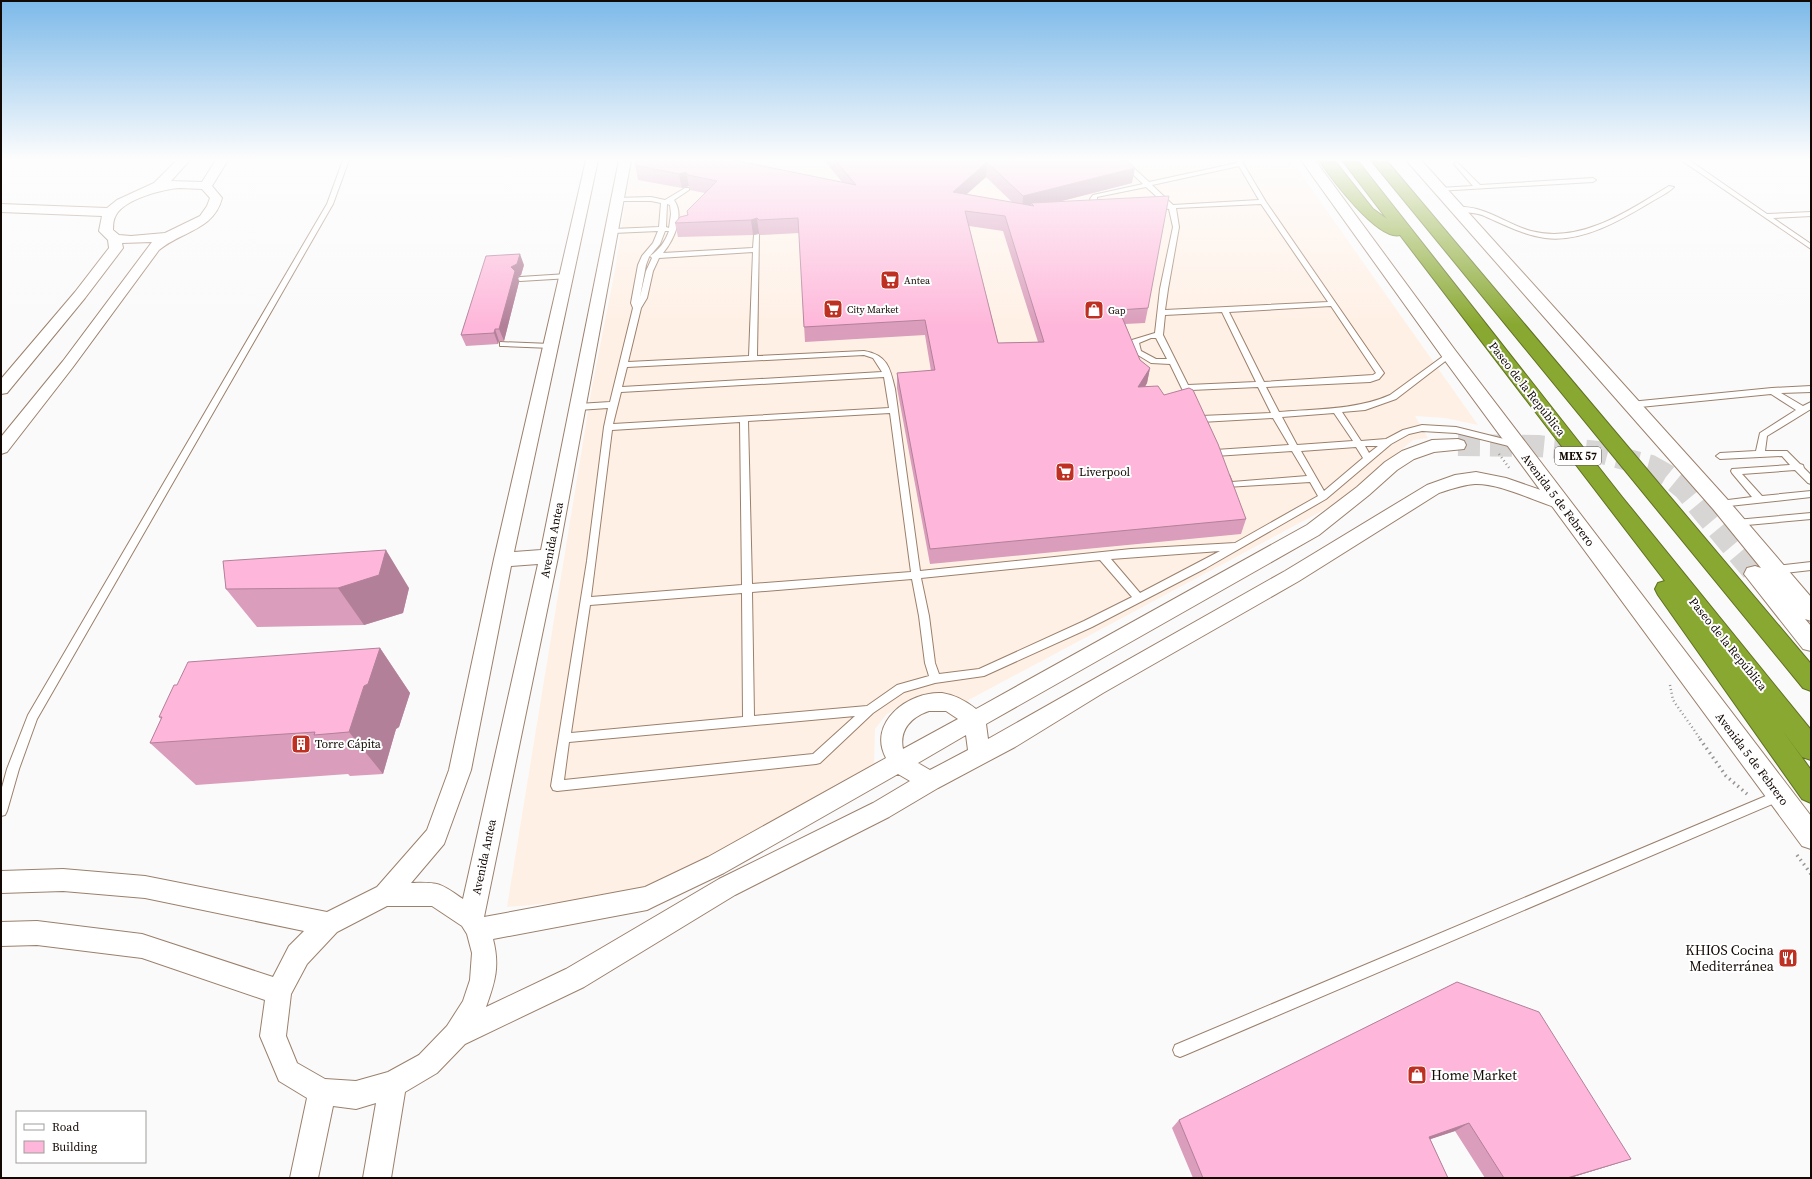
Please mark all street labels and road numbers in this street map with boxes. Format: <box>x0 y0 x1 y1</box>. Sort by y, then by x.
street label: Paseo de la República <box>1485 339 1569 440</box>
road number: MEX 57 <box>1555 447 1601 465</box>
street label: Avenida 5 de Febrero <box>1518 450 1598 550</box>
street label: Avenida Antea <box>537 500 567 579</box>
street label: Paseo de la República <box>1685 594 1771 695</box>
street label: Avenida 5 de Febrero <box>1712 709 1792 809</box>
street label: Avenida Antea <box>468 817 500 896</box>

